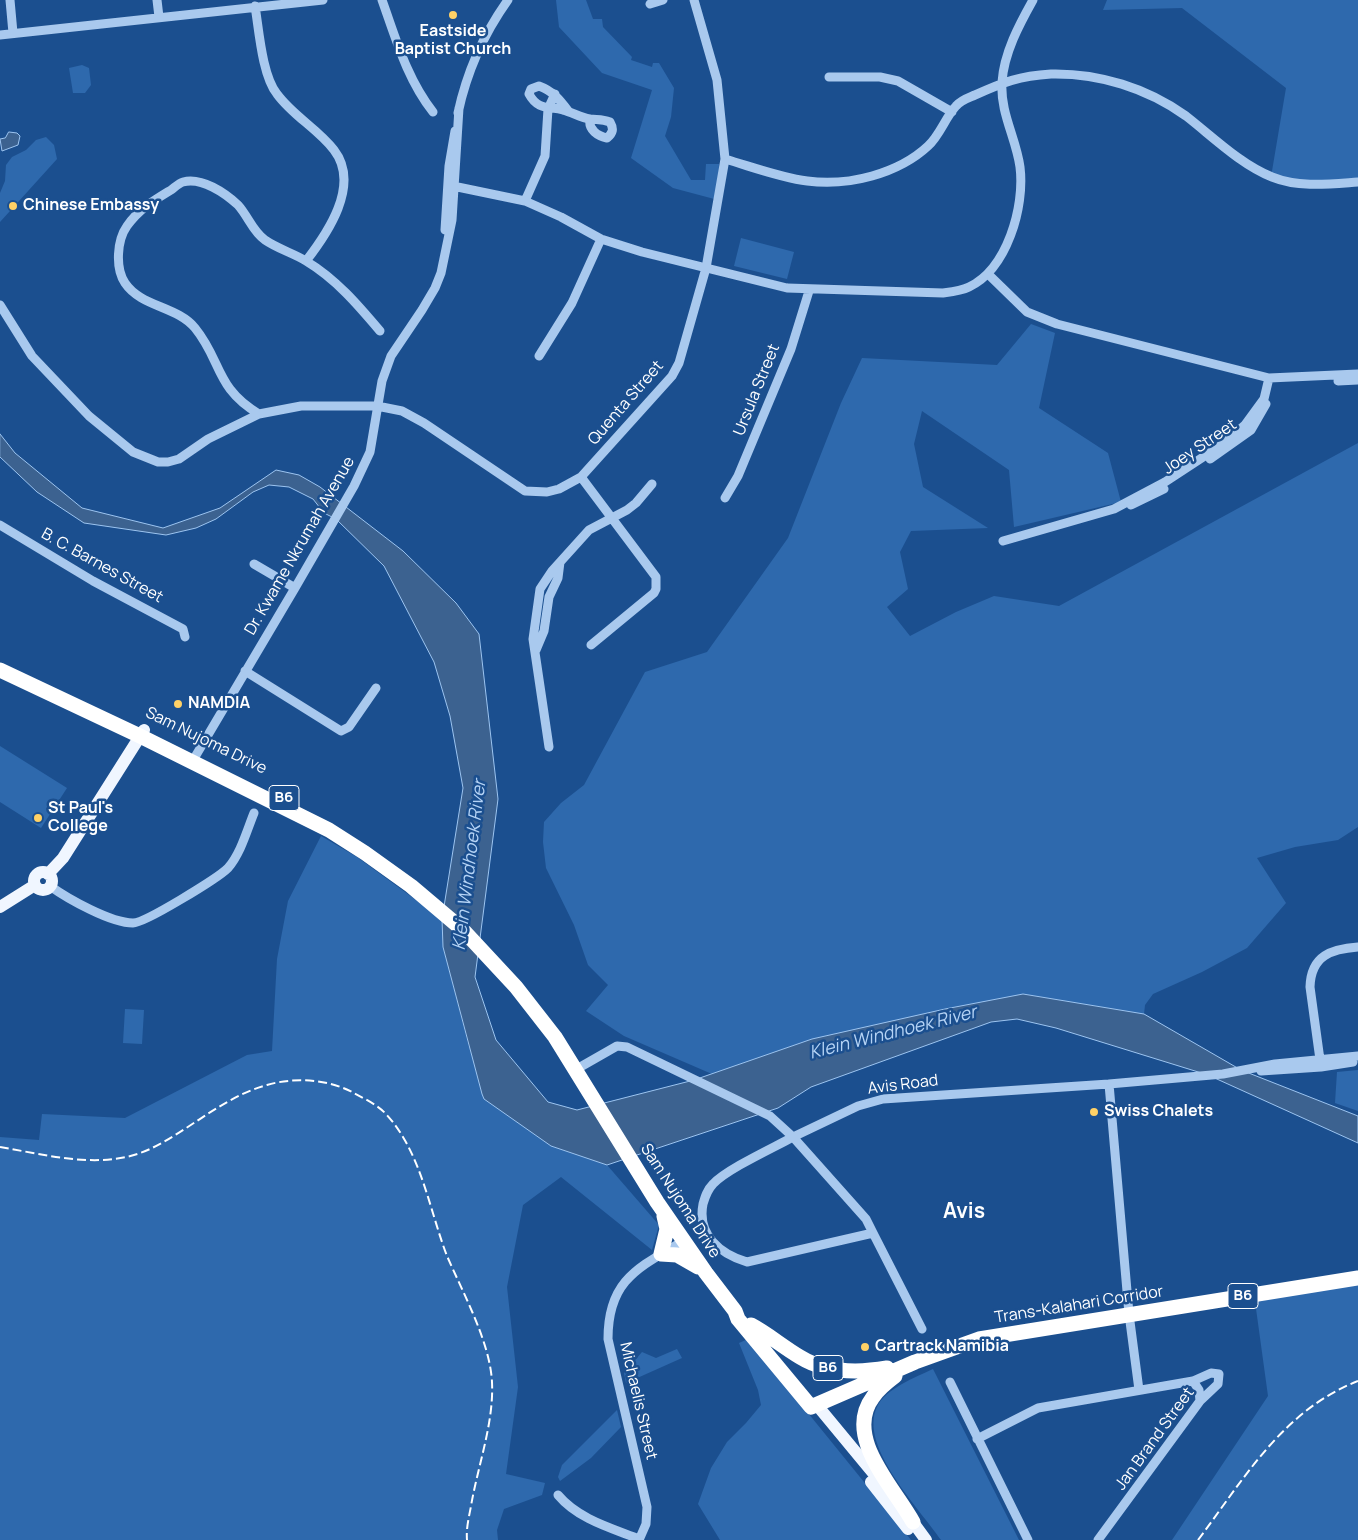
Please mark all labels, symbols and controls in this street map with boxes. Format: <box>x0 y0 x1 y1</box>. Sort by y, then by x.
marker: Eastside Baptist Church <box>447 9 459 21</box>
place label: Eastside Baptist Church <box>395 22 511 60</box>
place label: Chinese Embassy <box>23 196 159 216</box>
marker: Chinese Embassy <box>7 200 19 212</box>
street label: Ursula Street <box>730 341 784 439</box>
street label: Quenta Street <box>584 357 668 449</box>
street label: Joey Street <box>1160 415 1240 479</box>
street label: Dr. Kwame Nkrumah Avenue <box>241 453 359 639</box>
street label: B. C. Barnes Street <box>38 525 166 607</box>
place label: NAMDIA <box>188 694 250 714</box>
marker: NAMDIA <box>172 698 184 710</box>
street label: Sam Nujoma Drive <box>142 703 270 779</box>
water label: Klein Windhoek River <box>449 779 491 951</box>
road number: B6 <box>269 786 299 810</box>
place label: St Paul's College <box>48 799 113 837</box>
marker: St Paul's College <box>32 812 44 824</box>
water label: Klein Windhoek River <box>807 1002 979 1064</box>
street label: Avis Road <box>867 1071 939 1099</box>
place label: Swiss Chalets <box>1104 1102 1213 1122</box>
marker: Swiss Chalets <box>1088 1106 1100 1118</box>
street label: Sam Nujoma Drive <box>636 1140 724 1262</box>
district label: Avis <box>943 1199 985 1225</box>
street label: Trans-Kalahari Corridor <box>993 1282 1165 1328</box>
road number: B6 <box>1228 1284 1258 1308</box>
place label: Cartrack Namibia <box>875 1337 1009 1357</box>
street label: Michaelis Street <box>615 1340 661 1462</box>
marker: Cartrack Namibia <box>859 1341 871 1353</box>
road number: B6 <box>813 1356 843 1380</box>
street label: Jan Brand Street <box>1111 1384 1199 1494</box>

